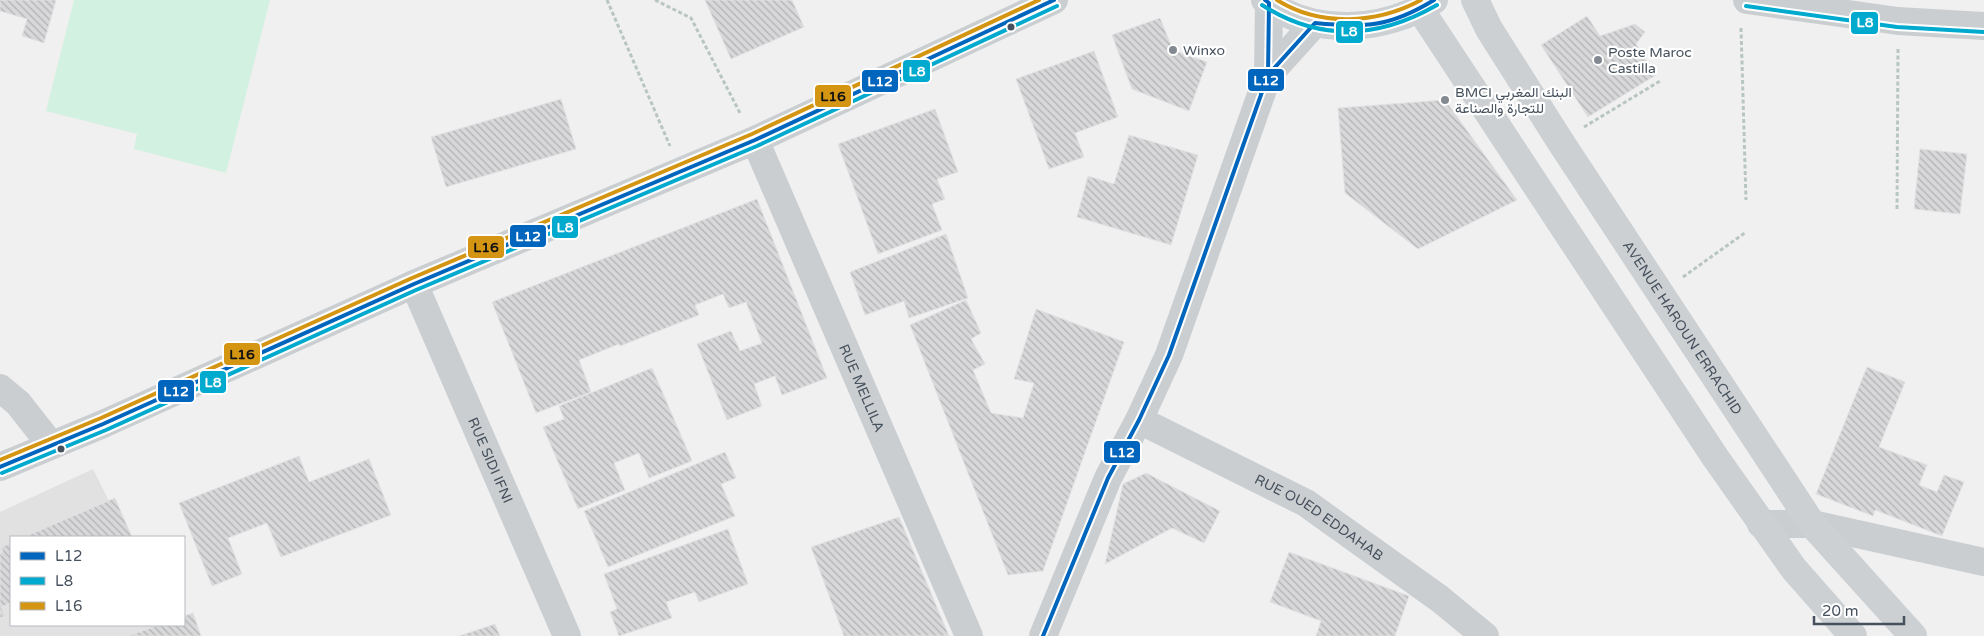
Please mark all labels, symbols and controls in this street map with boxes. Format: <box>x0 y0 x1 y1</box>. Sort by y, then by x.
line badge: L8 <box>1850 11 1879 35</box>
text: L8 <box>1857 14 1874 31</box>
line badge: L8 <box>1335 20 1364 44</box>
unlabelled marker <box>1006 22 1016 32</box>
text: L8 <box>1341 23 1358 40</box>
place label: Winxo <box>1183 42 1225 59</box>
marker: Winxo <box>1167 44 1179 56</box>
place label: Poste Maroc Castilla <box>1608 44 1692 77</box>
marker: Poste Maroc Castilla <box>1592 54 1604 66</box>
line badge: L8 <box>902 59 931 83</box>
text: L8 <box>909 63 926 80</box>
line badge: L12 <box>1247 68 1285 92</box>
line badge: L12 <box>861 69 899 93</box>
text: L12 <box>1253 72 1279 89</box>
text: L12 <box>867 73 893 90</box>
line badge: L16 <box>814 84 852 108</box>
place label: BMCI البنك المغربي للتجارة والصناعة <box>1455 84 1572 117</box>
text: L16 <box>820 88 846 105</box>
marker: BMCI البنك المغربي للتجارة والصناعة <box>1439 94 1451 106</box>
line badge: L8 <box>551 215 579 239</box>
text: L8 <box>557 219 574 236</box>
line badge: L12 <box>509 224 547 248</box>
text: L12 <box>515 228 541 245</box>
line badge: L16 <box>467 235 505 259</box>
street label: AVENUE HAROUN ERRACHID <box>1619 237 1746 418</box>
text: L16 <box>473 239 499 256</box>
street label: RUE MELLILA <box>836 341 888 434</box>
line badge: L16 <box>223 342 261 366</box>
text: L16 <box>229 346 255 363</box>
line badge: L8 <box>199 370 227 394</box>
text: L8 <box>205 374 222 391</box>
line badge: L12 <box>157 379 195 403</box>
text: L12 <box>163 383 189 400</box>
street label: RUE SIDI IFNI <box>464 415 517 506</box>
line badge: L12 <box>1103 440 1141 464</box>
unlabelled marker <box>56 444 66 454</box>
text: L12 <box>1109 444 1135 461</box>
street label: RUE OUED EDDAHAB <box>1252 470 1387 564</box>
legend <box>10 536 185 626</box>
text: L12 <box>55 547 82 565</box>
text: L8 <box>55 572 73 590</box>
scale bar <box>1814 594 1904 626</box>
text: L16 <box>55 597 82 615</box>
text: 20 m <box>1822 602 1859 620</box>

